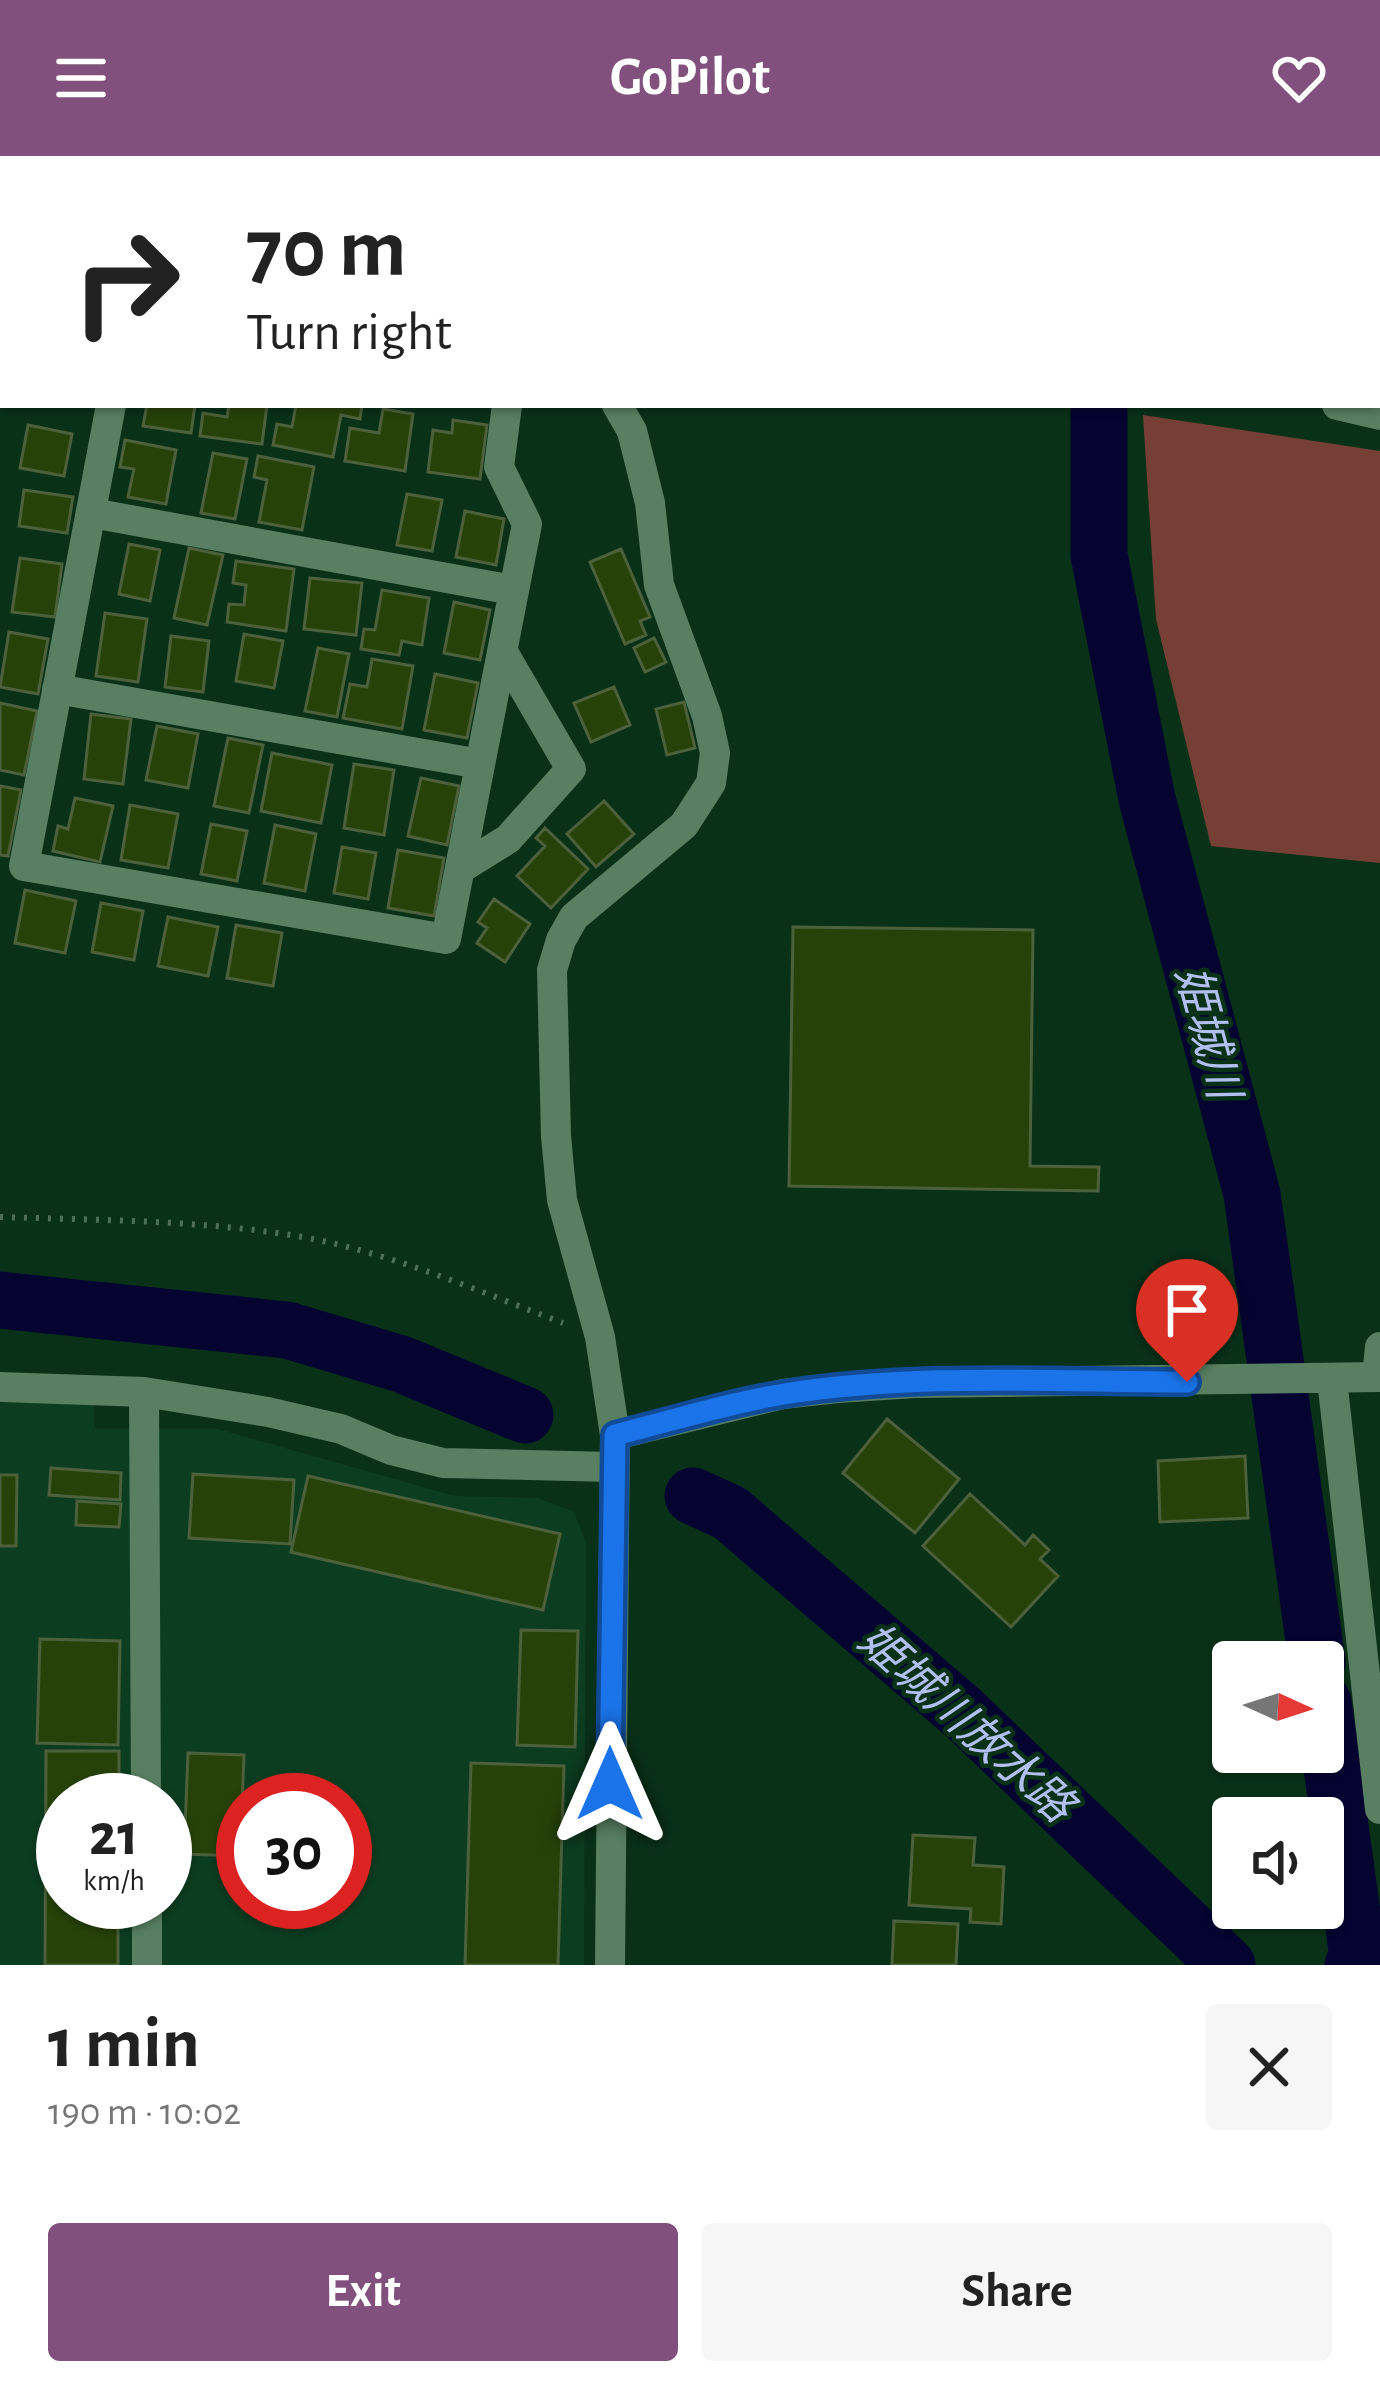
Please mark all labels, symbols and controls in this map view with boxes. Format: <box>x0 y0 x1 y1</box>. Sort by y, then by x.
icon: menu <box>48 45 114 111</box>
icon: heart <box>1266 45 1332 111</box>
text: GoPilot <box>610 51 770 105</box>
icon: right <box>48 204 204 360</box>
text: 70 m <box>246 208 407 292</box>
text: Turn right <box>246 306 452 360</box>
water label: 姫城川 <box>1167 961 1249 1108</box>
pin <box>1136 1259 1238 1382</box>
icon: arrive <box>1154 1277 1220 1343</box>
water label: 姫城川放水路 <box>850 1615 1085 1834</box>
north arrow <box>1212 1641 1344 1773</box>
map controls <box>1212 1641 1344 1929</box>
position arrow <box>547 1721 673 1847</box>
speed limit sign: 30 <box>216 1773 372 1929</box>
button: sound <box>1212 1797 1344 1929</box>
text: 21 <box>89 1806 139 1866</box>
text: km/h <box>83 1866 145 1896</box>
button: close <box>1206 2004 1332 2130</box>
text: 1 min <box>48 2008 200 2080</box>
text: 190 m · 10:02 <box>48 2093 241 2132</box>
button: Exit <box>48 2223 678 2361</box>
button: Share <box>702 2223 1332 2361</box>

